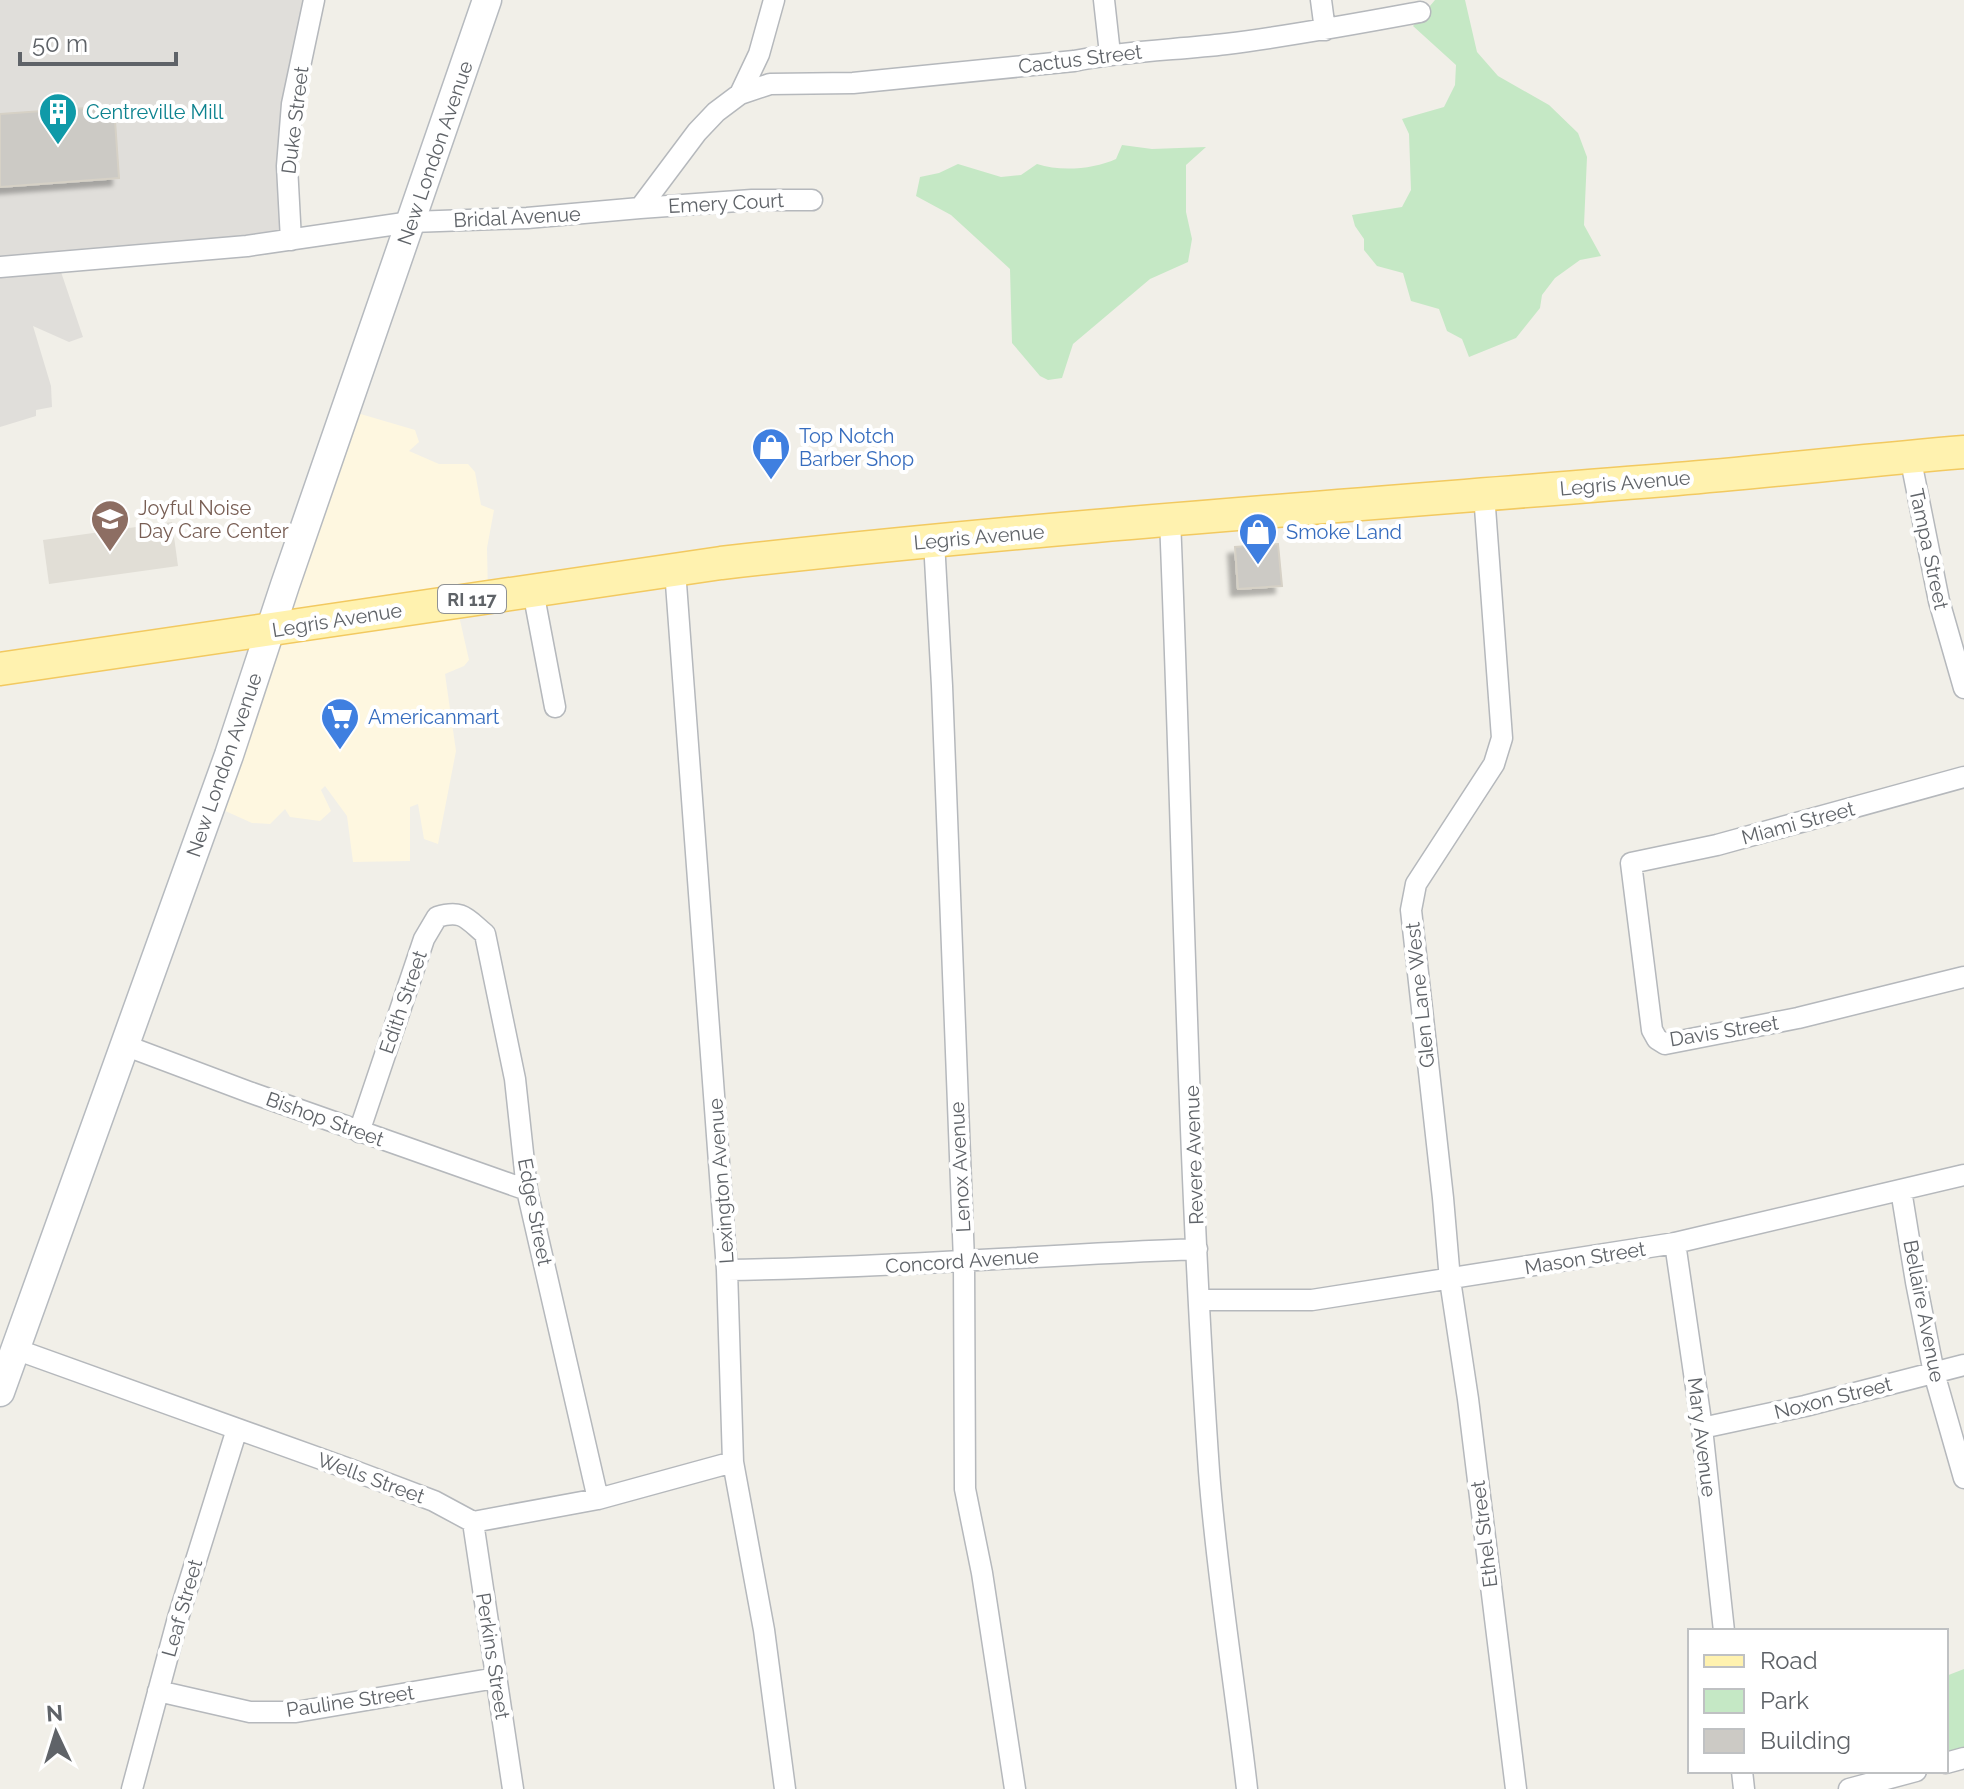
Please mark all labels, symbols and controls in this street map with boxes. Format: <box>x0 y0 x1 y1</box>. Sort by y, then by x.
scale bar <box>20 16 176 66</box>
text: 50 m <box>32 29 88 58</box>
street label: Cactus Street <box>1017 39 1143 78</box>
street label: New London Avenue <box>392 58 478 248</box>
street label: Duke Street <box>276 64 314 175</box>
building icon: Centreville Mill <box>37 91 79 146</box>
place label: Centreville Mill <box>86 100 224 124</box>
street label: Emery Court <box>668 188 785 218</box>
street label: Bridal Avenue <box>453 202 582 232</box>
place label: Top Notch Barber Shop <box>799 424 914 471</box>
shop icon: Top Notch Barber Shop <box>750 426 792 481</box>
street label: Legris Avenue <box>1559 465 1692 501</box>
street label: Tampa Street <box>1904 486 1954 612</box>
place label: Joyful Noise Day Care Center <box>138 496 289 543</box>
school or university icon: Joyful Noise Day Care Center <box>89 498 131 553</box>
shop icon: Smoke Land <box>1237 511 1279 566</box>
street label: Legris Avenue <box>913 519 1046 555</box>
place label: Smoke Land <box>1286 520 1402 544</box>
road number: RI 117 <box>438 585 506 613</box>
street label: Legris Avenue <box>270 598 404 642</box>
street label: New London Avenue <box>181 670 267 860</box>
supermarket icon: Americanmart <box>319 696 361 751</box>
place label: Americanmart <box>368 705 500 729</box>
street label: Miami Street <box>1739 796 1857 850</box>
street label: Glen Lane West <box>1400 921 1440 1069</box>
street label: Edith Street <box>374 947 432 1057</box>
street label: Davis Street <box>1668 1010 1781 1051</box>
street label: Revere Avenue <box>1180 1085 1208 1225</box>
street label: Bishop Street <box>263 1087 388 1152</box>
street label: Lexington Avenue <box>703 1097 739 1265</box>
street label: Lenox Avenue <box>945 1101 975 1233</box>
street label: Edge Street <box>513 1156 557 1268</box>
street label: Mason Street <box>1523 1237 1647 1279</box>
street label: Bellaire Avenue <box>1898 1238 1950 1384</box>
street label: Concord Avenue <box>884 1244 1040 1278</box>
street label: Noxon Street <box>1772 1372 1895 1424</box>
street label: Mary Avenue <box>1683 1376 1721 1498</box>
street label: Wells Street <box>314 1447 428 1509</box>
street label: Ethel Street <box>1466 1479 1502 1589</box>
street label: Leaf Street <box>157 1556 207 1660</box>
street label: Perkins Street <box>471 1591 515 1721</box>
legend <box>1688 1629 1948 1773</box>
text: Road <box>1760 1646 1818 1675</box>
street label: Pauline Street <box>285 1680 416 1722</box>
text: Park <box>1760 1686 1809 1715</box>
north arrow <box>16 1693 96 1773</box>
text: N <box>45 1699 64 1727</box>
text: Building <box>1760 1726 1851 1755</box>

